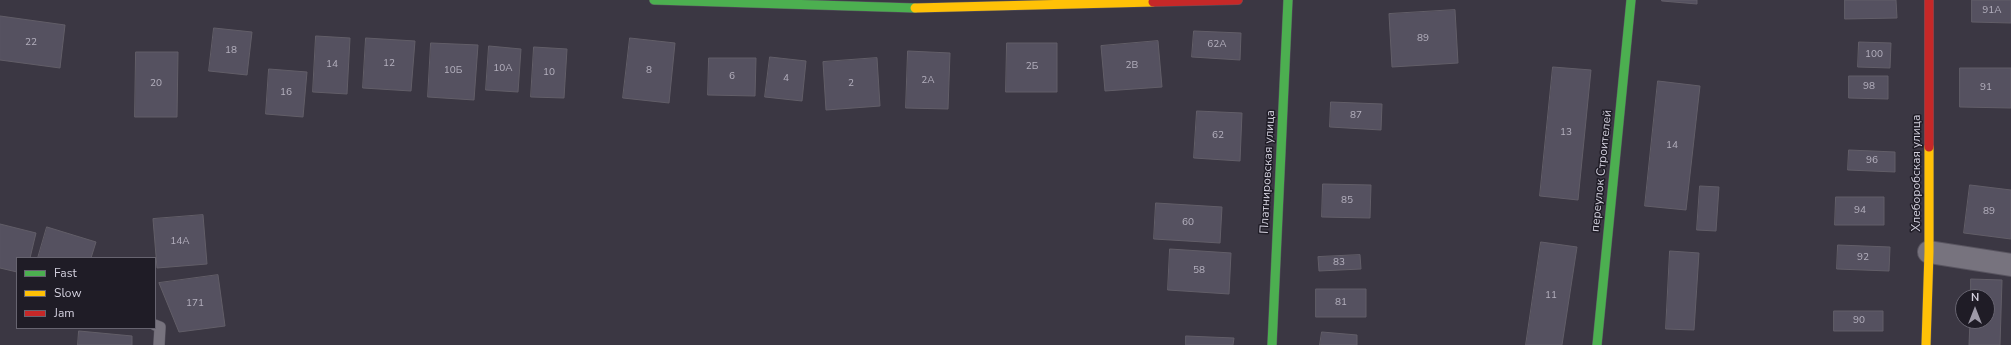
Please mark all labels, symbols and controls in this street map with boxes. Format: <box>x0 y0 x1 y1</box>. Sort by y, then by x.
house number: 91А <box>1982 5 2002 17</box>
house number: 89 <box>1417 33 1429 45</box>
house number: 22 <box>25 37 37 49</box>
house number: 62А <box>1207 39 1227 51</box>
house number: 18 <box>225 45 237 57</box>
house number: 100 <box>1865 49 1883 61</box>
house number: 12 <box>383 58 395 70</box>
house number: 14 <box>326 59 338 71</box>
house number: 2В <box>1126 60 1138 72</box>
house number: 2Б <box>1026 61 1038 73</box>
house number: 10А <box>493 63 513 75</box>
house number: 10Б <box>444 65 462 77</box>
house number: 8 <box>646 65 652 77</box>
house number: 10 <box>543 67 555 79</box>
house number: 6 <box>729 71 735 83</box>
house number: 4 <box>783 73 789 85</box>
house number: 2А <box>921 75 935 87</box>
house number: 20 <box>150 78 162 90</box>
house number: 2 <box>848 78 854 90</box>
house number: 98 <box>1863 81 1875 93</box>
house number: 91 <box>1980 82 1992 94</box>
house number: 16 <box>280 87 292 99</box>
street label: переулок Строителей <box>1588 109 1616 233</box>
street label: Платнировская улица <box>1258 110 1278 234</box>
house number: 87 <box>1350 110 1362 122</box>
street label: Хлеборобская улица <box>1910 115 1924 231</box>
house number: 13 <box>1560 127 1572 139</box>
house number: 62 <box>1212 130 1224 142</box>
house number: 14 <box>1666 140 1678 152</box>
house number: 96 <box>1866 155 1878 167</box>
house number: 85 <box>1341 195 1353 207</box>
house number: 94 <box>1854 205 1866 217</box>
house number: 89 <box>1983 206 1995 218</box>
house number: 60 <box>1182 217 1194 229</box>
house number: 14А <box>170 236 190 248</box>
house number: 92 <box>1857 252 1869 264</box>
legend <box>16 257 156 329</box>
house number: 83 <box>1333 257 1345 269</box>
text: Fast <box>54 265 77 281</box>
house number: 58 <box>1193 265 1205 277</box>
text: Slow <box>54 285 82 301</box>
north arrow <box>1955 289 1995 329</box>
house number: 11 <box>1545 290 1557 302</box>
text: N <box>1971 290 1979 305</box>
house number: 81 <box>1335 297 1347 309</box>
house number: 171 <box>186 298 204 310</box>
text: Jam <box>54 305 75 321</box>
house number: 90 <box>1853 315 1865 327</box>

